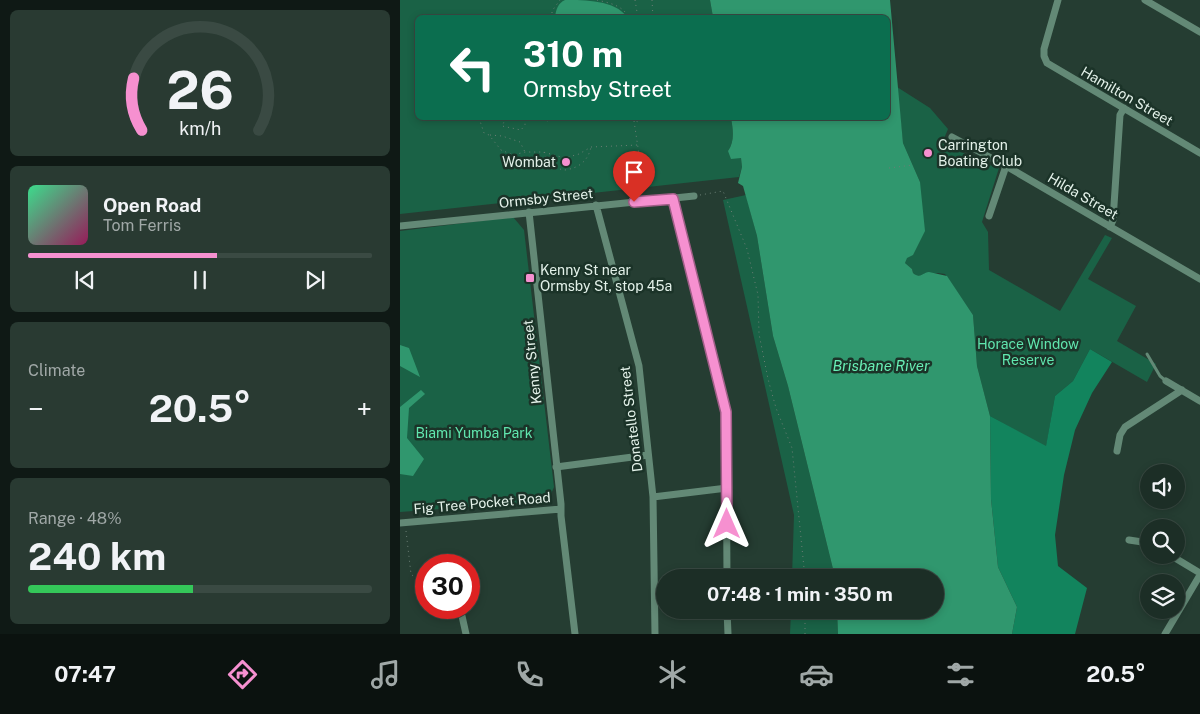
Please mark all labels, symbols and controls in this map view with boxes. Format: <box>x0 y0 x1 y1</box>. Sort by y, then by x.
text: 310 m <box>523 34 623 75</box>
icon: left <box>440 35 505 100</box>
text: 26 <box>166 60 234 121</box>
street label: Hamilton Street <box>1078 63 1176 129</box>
text: Ormsby Street <box>523 76 672 102</box>
text: km/h <box>179 118 221 139</box>
place label: Carrington Boating Club <box>938 137 1022 169</box>
marker: Carrington Boating Club <box>922 147 934 159</box>
pin <box>613 151 655 202</box>
place label: Wombat <box>502 154 556 170</box>
marker: Wombat <box>560 156 572 168</box>
icon: arrive <box>620 158 648 186</box>
street label: Hilda Street <box>1045 169 1121 223</box>
street label: Ormsby Street <box>498 185 594 211</box>
text: Open Road <box>103 194 201 216</box>
text: Tom Ferris <box>103 216 181 235</box>
place label: Kenny St near Ormsby St, stop 45a <box>540 262 672 294</box>
icon: previous <box>71 266 99 294</box>
icon: pause <box>186 266 214 294</box>
icon: next <box>301 266 329 294</box>
marker: Kenny St near Ormsby St, stop 45a <box>524 272 536 284</box>
street label: Kenny Street <box>520 319 544 405</box>
park label: Horace Window Reserve <box>977 336 1079 368</box>
water label: Brisbane River <box>832 357 930 374</box>
text: Climate <box>28 361 85 380</box>
street label: Donatello Street <box>617 365 645 473</box>
text: 20.5° <box>149 386 251 431</box>
text: − <box>28 392 44 425</box>
text: + <box>356 392 372 425</box>
park label: Biami Yumba Park <box>415 425 533 441</box>
map controls <box>1140 464 1185 619</box>
button: sound <box>1140 464 1185 509</box>
street label: Fig Tree Pocket Road <box>413 489 551 517</box>
position arrow <box>700 497 752 549</box>
text: Range · 48% <box>28 509 122 528</box>
button: search <box>1140 519 1185 564</box>
text: 240 km <box>28 534 166 579</box>
speed limit sign: 30 <box>415 554 480 619</box>
button: layers <box>1140 574 1185 619</box>
text: 07:48 · 1 min · 350 m <box>707 583 893 605</box>
icon: directions <box>225 657 260 692</box>
icon: music <box>368 657 403 692</box>
icon: phone <box>512 657 547 692</box>
icon: climate <box>655 657 690 692</box>
icon: car <box>799 657 834 692</box>
icon: filters <box>943 657 978 692</box>
text: 07:47 <box>54 661 116 687</box>
text: 20.5° <box>1086 661 1146 687</box>

